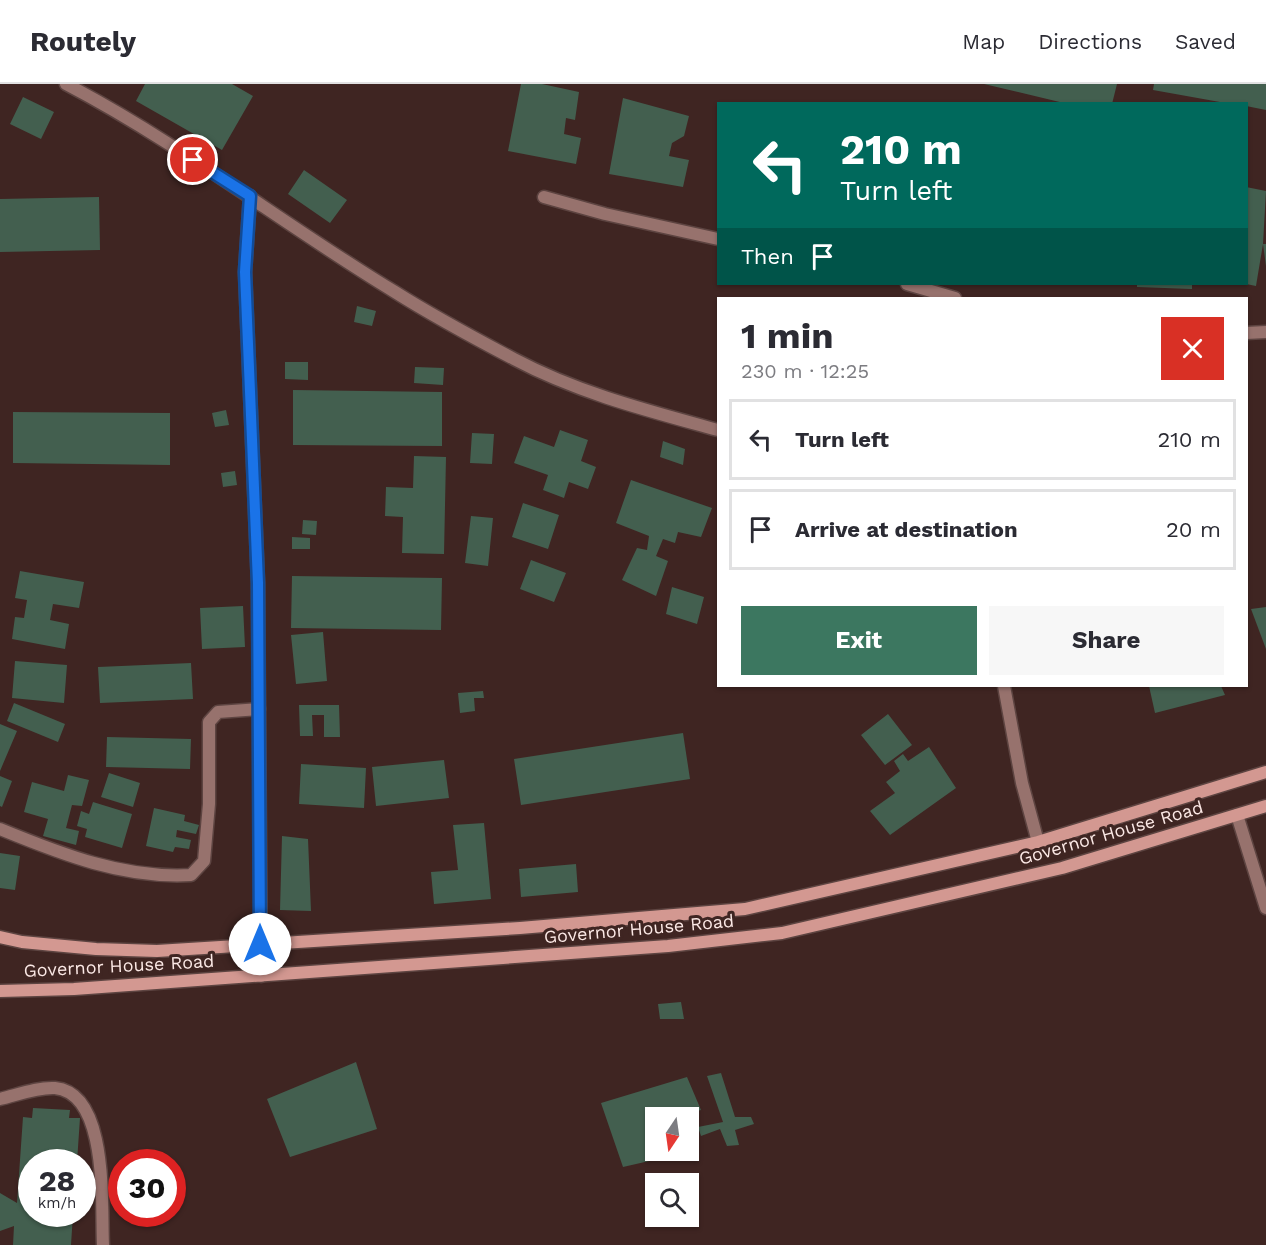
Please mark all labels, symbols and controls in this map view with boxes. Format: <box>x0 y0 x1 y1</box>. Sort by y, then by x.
text: Routely <box>30 25 136 58</box>
text: Map <box>962 29 1005 54</box>
text: Directions <box>1038 29 1142 54</box>
text: Saved <box>1175 29 1236 54</box>
text: 210 m <box>840 125 962 174</box>
icon: left <box>741 126 819 204</box>
pin <box>167 134 218 185</box>
icon: arrive <box>176 143 209 176</box>
text: Turn left <box>840 175 952 207</box>
icon: arrive <box>806 240 839 273</box>
text: Then <box>741 244 794 269</box>
text: 1 min <box>741 315 833 357</box>
button: close <box>1161 317 1224 380</box>
text: 230 m · 12:25 <box>741 359 869 383</box>
icon: left <box>744 423 777 456</box>
text: Turn left <box>795 427 889 452</box>
text: 210 m <box>1157 427 1221 452</box>
icon: arrive <box>744 513 777 546</box>
text: Arrive at destination <box>795 517 1018 542</box>
text: 20 m <box>1166 517 1221 542</box>
button: Exit <box>741 606 977 675</box>
button: Share <box>989 606 1224 675</box>
street label: Governor House Road <box>1016 796 1205 869</box>
street label: Governor House Road <box>543 910 735 947</box>
position arrow <box>228 912 292 976</box>
street label: Governor House Road <box>23 950 215 981</box>
north arrow <box>645 1107 699 1161</box>
map controls <box>645 1107 699 1227</box>
speed limit sign: 30 <box>108 1149 186 1227</box>
text: 28 <box>39 1163 75 1198</box>
button: search <box>645 1173 699 1227</box>
text: km/h <box>38 1194 76 1212</box>

